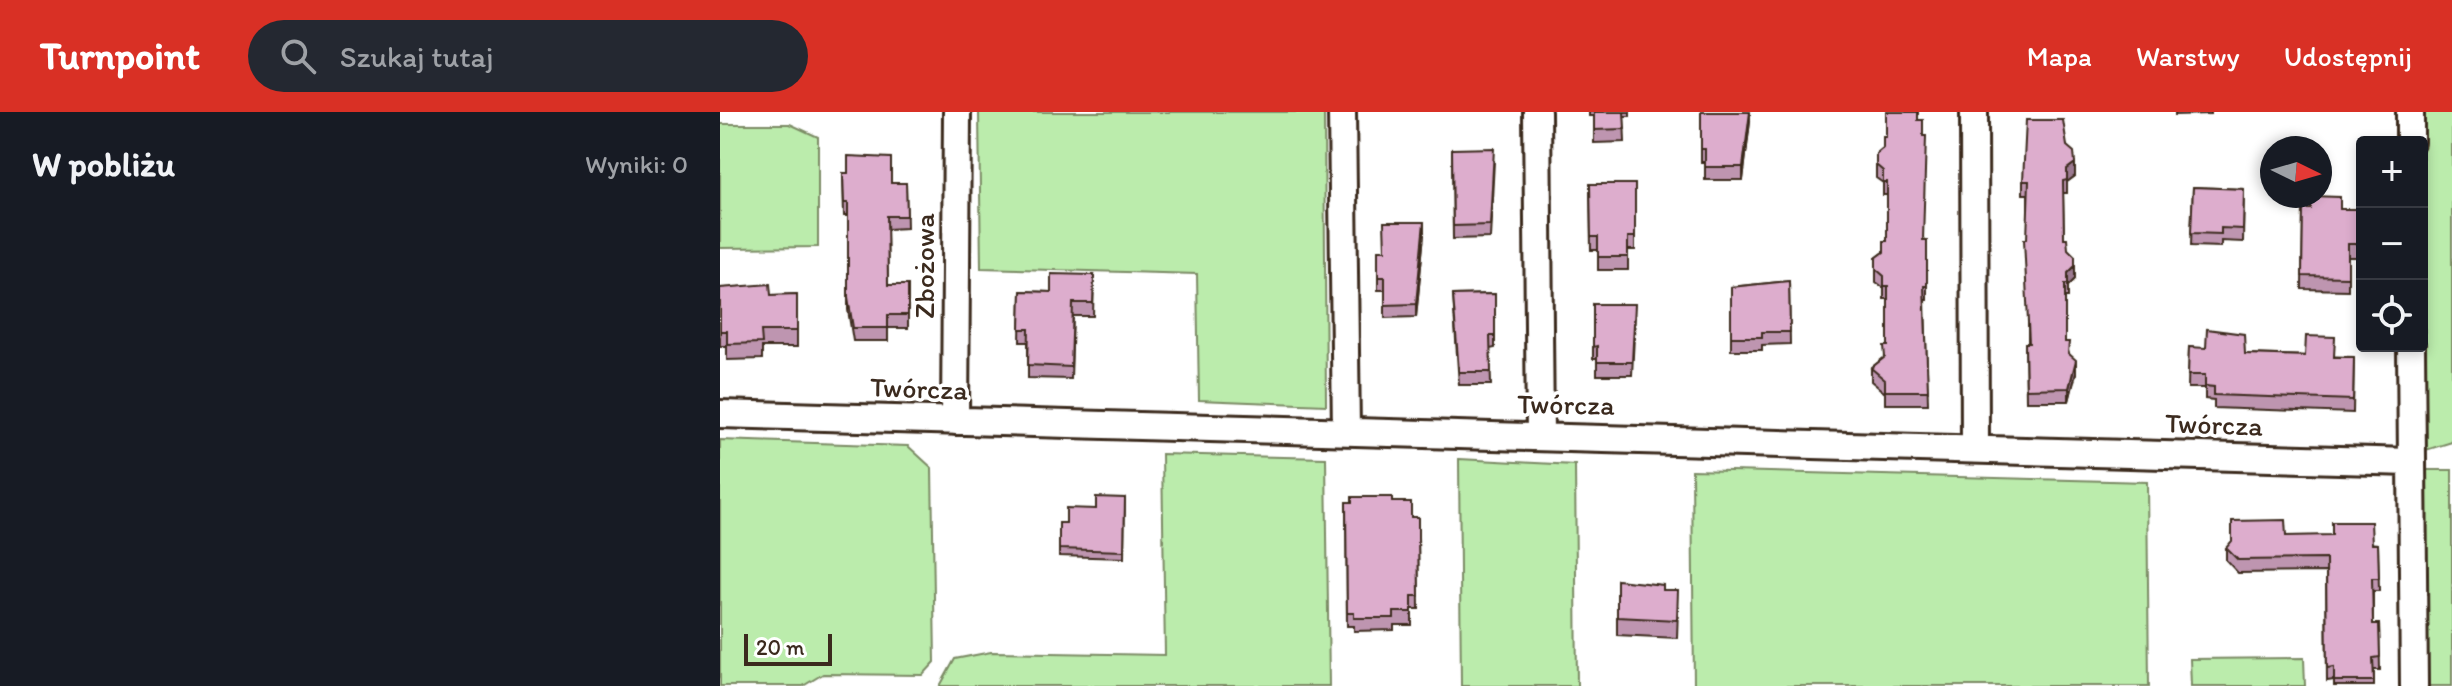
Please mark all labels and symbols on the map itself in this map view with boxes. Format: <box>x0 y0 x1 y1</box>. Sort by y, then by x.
north arrow <box>2260 136 2332 208</box>
street label: Zbożowa <box>907 213 941 319</box>
street label: Twórcza <box>870 369 969 407</box>
street label: Twórcza <box>1517 386 1616 422</box>
street label: Twórcza <box>2165 405 2264 443</box>
scale bar <box>744 630 832 666</box>

